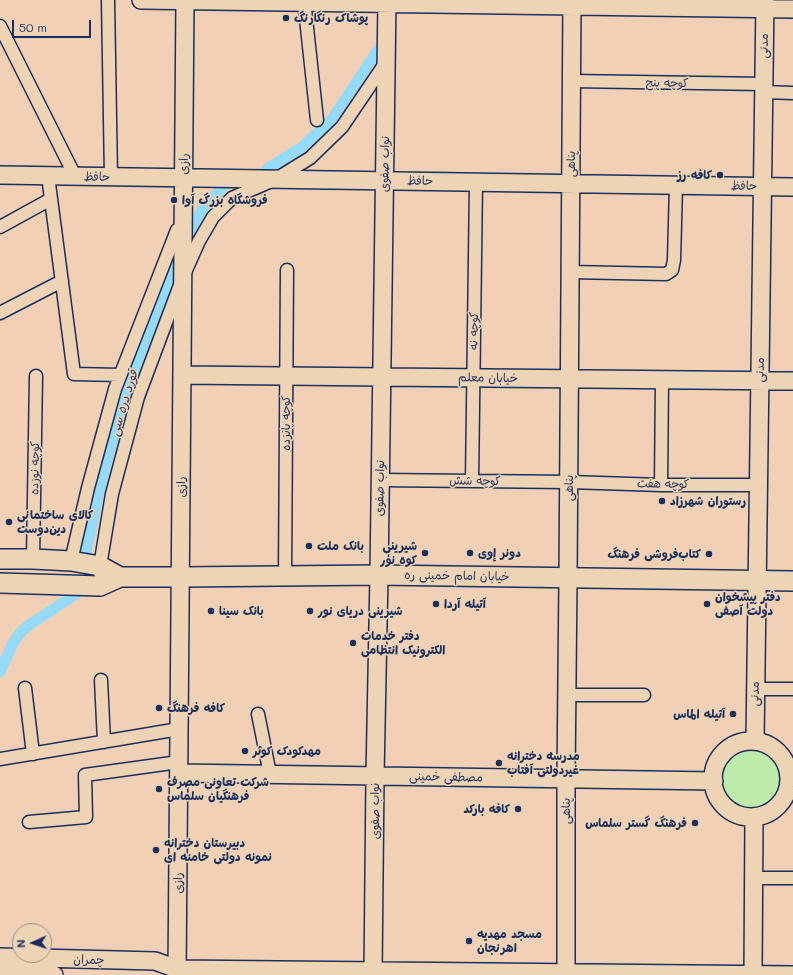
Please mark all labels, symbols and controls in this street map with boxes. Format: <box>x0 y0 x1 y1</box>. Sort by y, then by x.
place label: پوشاک رنگارنگ <box>294 11 368 25</box>
scale bar <box>14 12 93 38</box>
marker: پوشاک رنگارنگ <box>281 13 291 23</box>
text: 50 m <box>19 19 47 35</box>
street label: مدنی <box>757 33 771 59</box>
street label: کوچه پنج <box>645 75 689 91</box>
street label: نواب صفوی <box>377 136 393 192</box>
street label: پناهی <box>564 151 578 177</box>
street label: رازی <box>177 153 191 175</box>
place label: کافه رز <box>677 168 712 182</box>
street label: حافظ <box>84 170 110 184</box>
marker: کافه رز <box>715 170 725 180</box>
street label: حافظ <box>407 174 433 188</box>
street label: حافظ <box>731 179 757 193</box>
place label: فروشگاه بزرگ آوا <box>182 193 268 207</box>
marker: فروشگاه بزرگ آوا <box>169 195 179 205</box>
street label: کوچه نه <box>466 312 482 350</box>
street label: مدنی <box>753 357 767 383</box>
water label: قورد دره سی <box>107 368 141 438</box>
street label: خیابان معلم <box>458 370 518 386</box>
street label: کوچه پانزده <box>279 395 293 451</box>
street label: کوچه نوزده <box>27 441 43 495</box>
street label: نواب صفوی <box>372 460 388 516</box>
street label: کوچه شش <box>449 473 501 489</box>
street label: پناهی <box>562 475 576 501</box>
street label: رازی <box>174 476 188 498</box>
street label: کوچه هفت <box>637 476 689 492</box>
place label: رستوران شهرزاد <box>670 494 746 508</box>
marker: رستوران شهرزاد <box>657 496 667 506</box>
place label: کالای ساختمانی دین‌دوست <box>17 508 93 536</box>
marker: کالای ساختمانی دین‌دوست <box>4 517 14 527</box>
place label: بانک ملت <box>317 539 364 553</box>
place label: شیرینی کوه نور <box>381 539 417 567</box>
marker: بانک ملت <box>304 541 314 551</box>
place label: دونر إوی <box>478 546 521 560</box>
place label: کتاب‌فروشی فرهنگ <box>608 547 701 561</box>
marker: شیرینی کوه نور <box>420 548 430 558</box>
marker: دونر إوی <box>465 548 475 558</box>
marker: کتاب‌فروشی فرهنگ <box>704 549 714 559</box>
street label: خیابان امام خمینی ره <box>404 568 510 584</box>
place label: دفتر پیشخوان دولت آصفی <box>715 590 781 618</box>
place label: آتیله آردا <box>444 597 486 611</box>
marker: آتیله آردا <box>431 599 441 609</box>
marker: دفتر پیشخوان دولت آصفی <box>702 599 712 609</box>
place label: بانک سینا <box>219 604 264 618</box>
place label: شیرینی دریای نور <box>318 604 403 618</box>
marker: بانک سینا <box>206 606 216 616</box>
marker: شیرینی دریای نور <box>305 606 315 616</box>
place label: دفتر خدمات الکترونیک انتظامی <box>361 629 445 657</box>
marker: دفتر خدمات الکترونیک انتظامی <box>348 638 358 648</box>
street label: مدنی <box>748 681 762 707</box>
place label: کافه فرهنگ <box>167 701 225 715</box>
marker: کافه فرهنگ <box>154 703 164 713</box>
place label: آتیله الماس <box>673 707 725 721</box>
marker: آتیله الماس <box>728 709 738 719</box>
place label: مهدکودک کوثر <box>253 744 321 758</box>
marker: مهدکودک کوثر <box>240 746 250 756</box>
place label: مدرسه دخترانه غیردولتی آفتاب <box>507 749 580 777</box>
marker: مدرسه دخترانه غیردولتی آفتاب <box>494 758 504 768</box>
street label: مصطفی خمینی <box>409 769 483 785</box>
place label: شرکت تعاونی مصرف فرهنگیان سلماس <box>167 775 269 803</box>
street label: نواب صفوی <box>368 783 382 839</box>
marker: شرکت تعاونی مصرف فرهنگیان سلماس <box>154 784 164 794</box>
street label: پناهی <box>559 798 573 824</box>
place label: کافه بارکد <box>463 802 510 816</box>
marker: کافه بارکد <box>513 804 523 814</box>
place label: فرهنگ گستر سلماس <box>585 816 687 830</box>
marker: فرهنگ گستر سلماس <box>690 818 700 828</box>
place label: دبیرستان دخترانه نمونه دولتی خامنه ای <box>164 836 273 864</box>
marker: دبیرستان دخترانه نمونه دولتی خامنه ای <box>151 845 161 855</box>
street label: رازی <box>171 872 185 894</box>
north arrow <box>12 923 52 963</box>
place label: مسجد مهدیه اهرنجان <box>477 927 542 955</box>
marker: مسجد مهدیه اهرنجان <box>464 936 474 946</box>
text: N <box>13 939 28 948</box>
street label: چمران <box>73 953 105 967</box>

